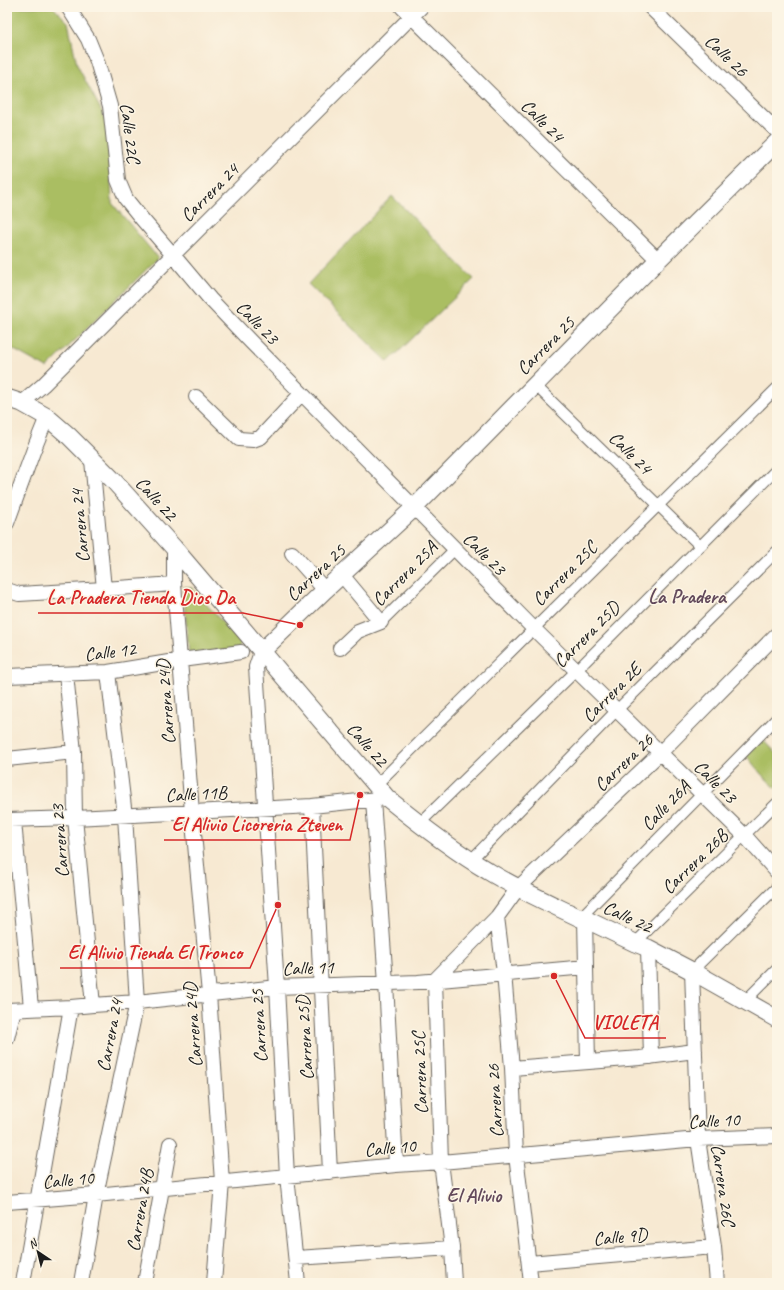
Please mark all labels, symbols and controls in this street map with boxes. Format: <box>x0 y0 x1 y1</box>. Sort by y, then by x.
street label: Calle 26 <box>699 29 754 83</box>
street label: Calle 24 <box>516 94 571 149</box>
street label: Calle 22C <box>114 102 146 167</box>
street label: Carrera 24 <box>175 157 246 227</box>
street label: Calle 23 <box>231 296 285 351</box>
street label: Carrera 25 <box>511 310 581 380</box>
street label: Calle 24 <box>604 426 659 481</box>
street label: Calle 22 <box>130 471 183 527</box>
street label: Carrera 24 <box>65 486 95 564</box>
street label: Calle 23 <box>458 527 512 581</box>
street label: Carrera 25A <box>367 535 444 612</box>
street label: Carrera 25C <box>527 535 604 611</box>
street label: Carrera 25 <box>281 538 352 607</box>
callout: La Pradera Tienda Dios Da <box>38 581 243 613</box>
district label: La Pradera <box>648 584 728 609</box>
text: La Pradera Tienda Dios Da <box>47 585 237 610</box>
street label: Carrera 25D <box>548 595 626 673</box>
street label: Calle 12 <box>83 637 139 667</box>
street label: Carrera 2E <box>577 656 649 728</box>
street label: Carrera 24D <box>151 657 181 745</box>
street label: Calle 22 <box>341 717 394 773</box>
street label: Carrera 26 <box>589 728 659 797</box>
street label: Calle 23 <box>689 755 743 809</box>
street label: Calle 26A <box>636 774 697 836</box>
street label: Calle 11B <box>165 780 228 808</box>
street label: Carrera 23 <box>45 802 75 878</box>
callout: El Alivio Licoreria Zteven <box>164 808 350 840</box>
text: El Alivio Licoreria Zteven <box>172 812 344 837</box>
street label: Carrera 26B <box>656 823 734 899</box>
street label: Calle 22 <box>599 895 657 939</box>
callout: El Alivio Tienda El Tronco <box>60 936 250 968</box>
text: El Alivio Tienda El Tronco <box>68 940 244 965</box>
street label: Calle 11 <box>282 955 336 981</box>
street label: Carrera 24D <box>178 980 208 1068</box>
street label: Carrera 25 <box>245 987 273 1063</box>
street label: Carrera 25D <box>291 993 319 1081</box>
street label: Carrera 24 <box>91 994 129 1074</box>
callout: VIOLETA <box>585 1006 666 1038</box>
text: VIOLETA <box>592 1010 660 1035</box>
street label: Carrera 25C <box>406 1029 433 1115</box>
street label: Carrera 26 <box>481 1062 509 1138</box>
street label: Calle 10 <box>688 1108 742 1134</box>
street label: Calle 10 <box>363 1134 418 1162</box>
street label: Carrera 26C <box>705 1143 741 1230</box>
street label: Calle 10 <box>41 1166 96 1194</box>
street label: Carrera 24B <box>121 1166 159 1253</box>
district label: El Alivio <box>447 1183 503 1208</box>
street label: Calle 9D <box>592 1223 650 1251</box>
north arrow <box>18 1232 58 1272</box>
text: N <box>25 1235 41 1251</box>

